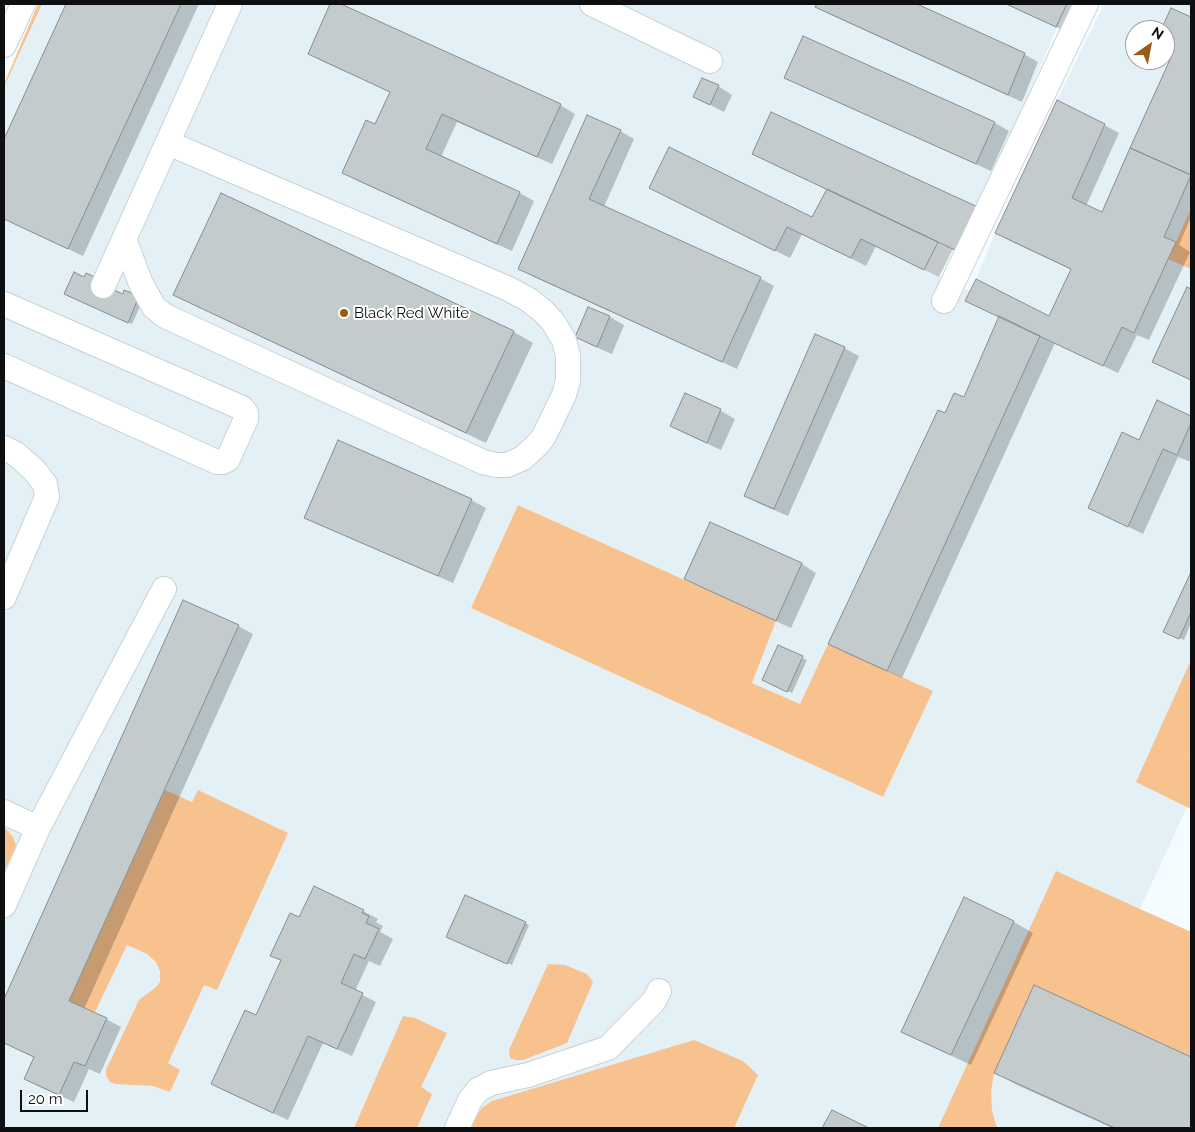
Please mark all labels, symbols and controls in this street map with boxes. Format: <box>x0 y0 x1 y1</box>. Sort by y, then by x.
north arrow <box>1125 20 1175 70</box>
text: N <box>1149 24 1166 43</box>
place label: Black Red White <box>354 304 469 322</box>
marker: Black Red White <box>338 307 350 319</box>
scale bar <box>22 1080 90 1112</box>
text: 20 m <box>28 1090 63 1108</box>

